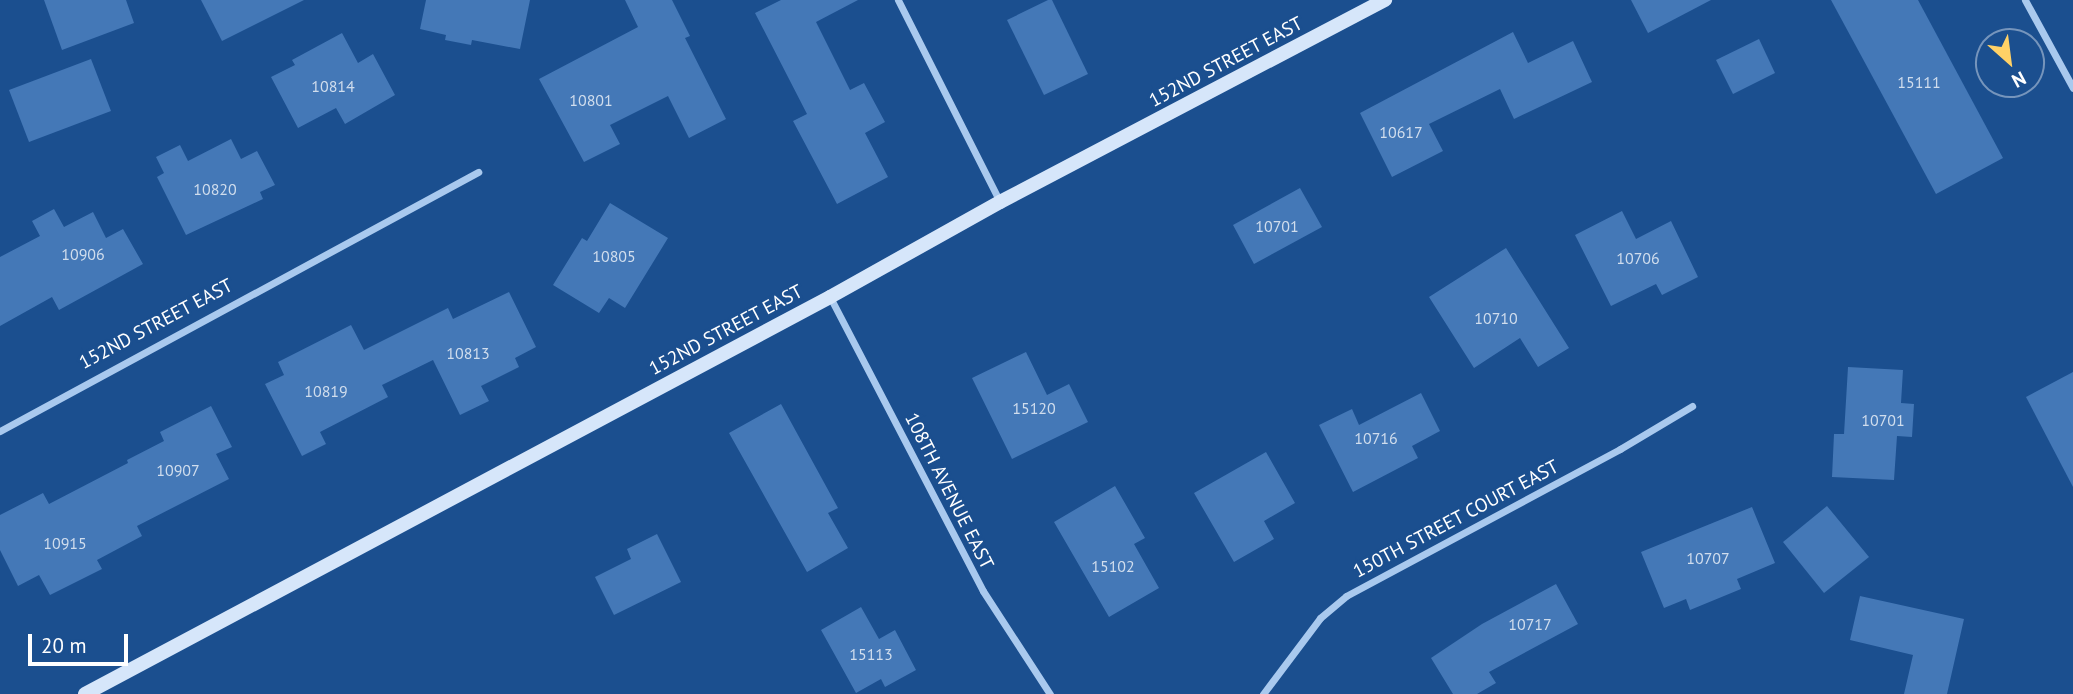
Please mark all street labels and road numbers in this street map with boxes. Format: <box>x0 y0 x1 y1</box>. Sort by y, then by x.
street label: 152ND STREET EAST <box>1145 12 1307 112</box>
street label: 152ND STREET EAST <box>75 274 237 374</box>
street label: 152ND STREET EAST <box>645 280 807 380</box>
street label: 108TH AVENUE EAST <box>900 409 998 573</box>
street label: 150TH STREET COURT EAST <box>1349 455 1563 583</box>

